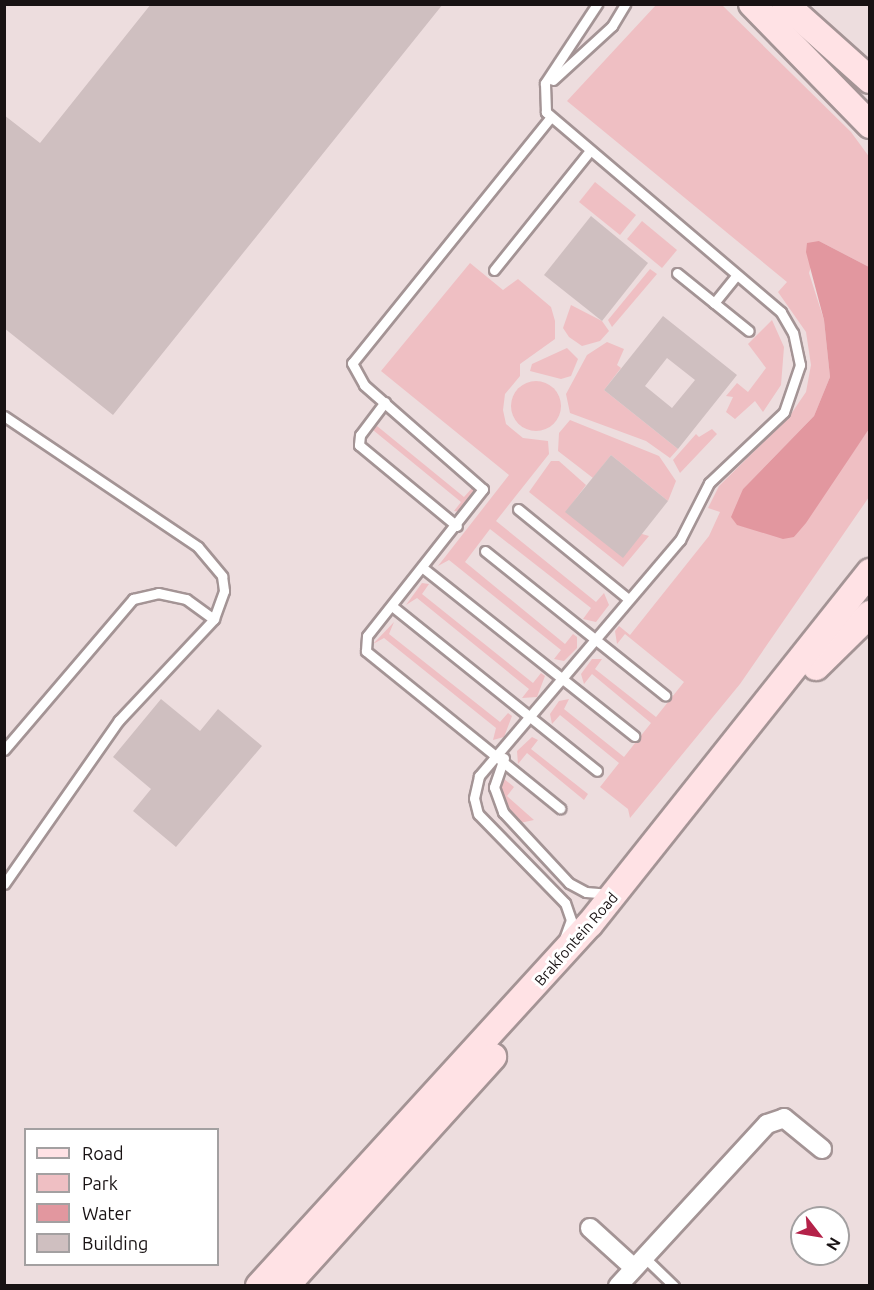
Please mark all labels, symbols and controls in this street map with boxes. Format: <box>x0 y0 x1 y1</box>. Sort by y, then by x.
street label: Brakfontein Road <box>531 889 621 989</box>
legend <box>24 1128 219 1266</box>
text: Road <box>82 1143 124 1163</box>
text: Park <box>82 1173 118 1193</box>
text: Water <box>82 1203 131 1223</box>
north arrow <box>790 1206 850 1266</box>
text: Building <box>82 1233 148 1253</box>
text: N <box>823 1234 845 1254</box>

